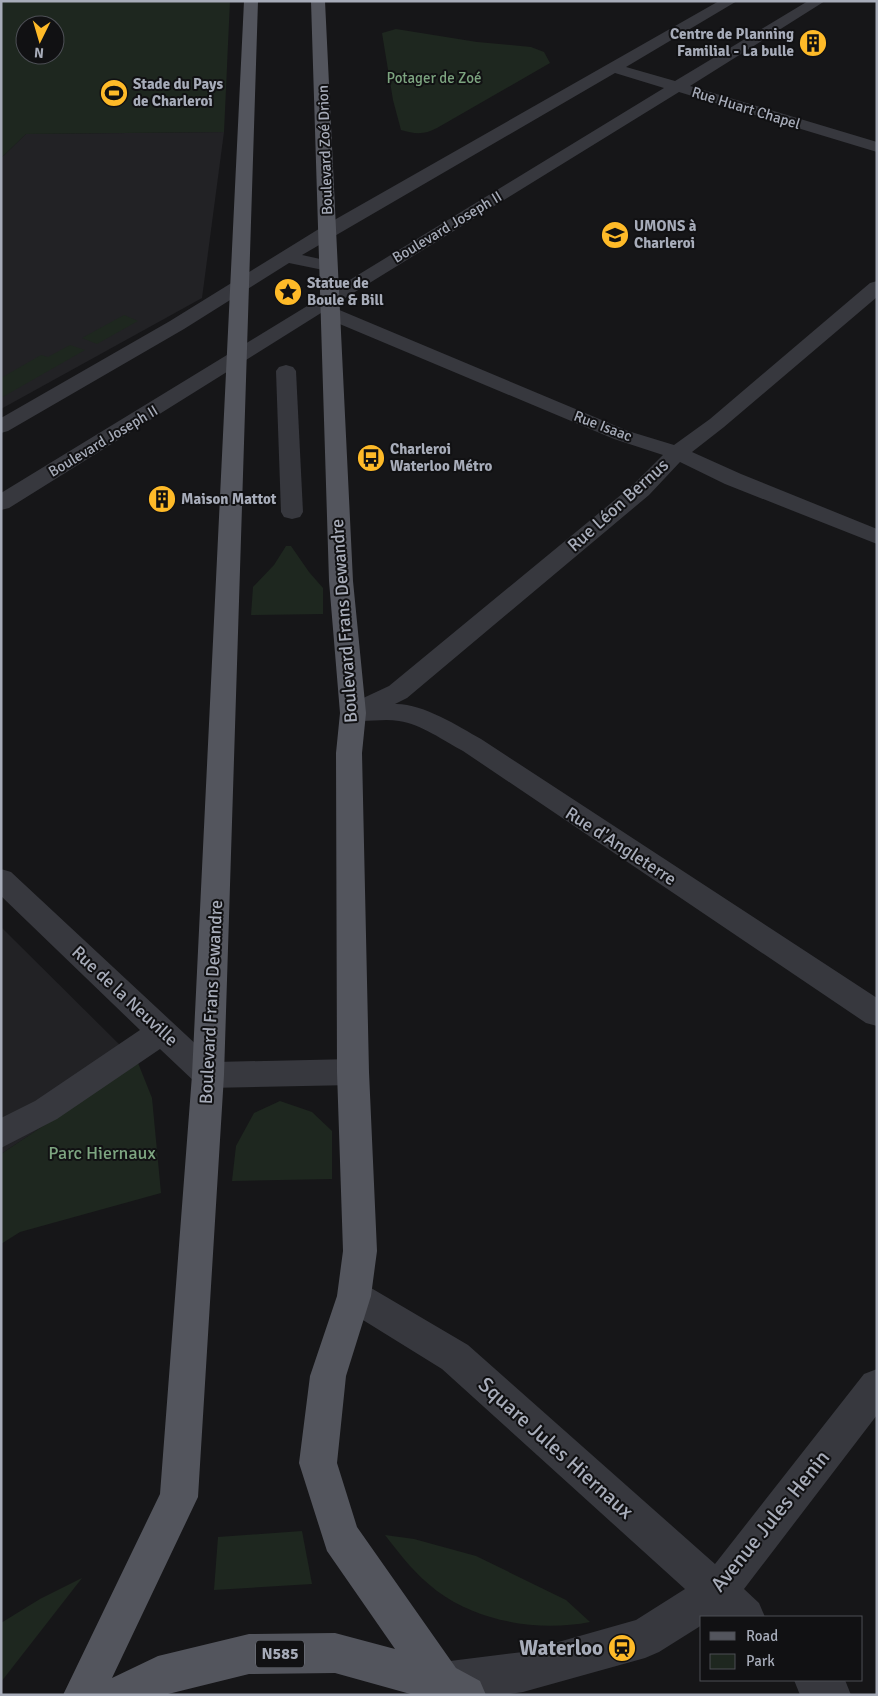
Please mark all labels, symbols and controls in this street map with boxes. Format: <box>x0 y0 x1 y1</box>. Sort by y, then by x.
north arrow <box>15 15 65 65</box>
place label: Centre de Planning Familial - La bulle <box>670 25 794 60</box>
building icon: Centre de Planning Familial - La bulle <box>798 28 828 58</box>
text: N <box>33 44 45 61</box>
park label: Potager de Zoé <box>387 69 481 87</box>
place label: Stade du Pays de Charleroi <box>133 75 224 110</box>
sports icon: Stade du Pays de Charleroi <box>99 78 129 108</box>
street label: Rue Huart Chapel <box>690 83 802 133</box>
street label: Boulevard Zoé Drion <box>314 85 336 215</box>
street label: Boulevard Joseph II <box>389 187 505 267</box>
place label: UMONS à Charleroi <box>634 217 697 252</box>
school or university icon: UMONS à Charleroi <box>600 220 630 250</box>
place label: Statue de Boule & Bill <box>307 274 384 309</box>
place icon: Statue de Boule & Bill <box>273 277 303 307</box>
street label: Boulevard Joseph II <box>45 401 161 481</box>
street label: Rue Isaac <box>571 407 635 445</box>
place label: Charleroi Waterloo Métro <box>390 440 492 475</box>
bus stop icon: Charleroi Waterloo Métro <box>356 443 386 473</box>
street label: Rue Léon Bernus <box>563 454 673 556</box>
building icon: Maison Mattot <box>147 484 177 514</box>
place label: Maison Mattot <box>181 490 277 508</box>
street label: Boulevard Frans Dewandre <box>326 518 362 724</box>
street label: Rue d'Angleterre <box>561 802 681 890</box>
street label: Boulevard Frans Dewandre <box>195 899 227 1105</box>
street label: Rue de la Neuville <box>67 941 183 1051</box>
park label: Parc Hiernaux <box>48 1142 156 1164</box>
street label: Square Jules Hiernaux <box>473 1371 639 1525</box>
street label: Avenue Jules Henin <box>705 1445 835 1597</box>
legend <box>700 1616 863 1681</box>
text: Road <box>746 1627 778 1645</box>
station icon: Waterloo <box>607 1633 637 1663</box>
place label: Waterloo <box>519 1635 603 1661</box>
road number: N585 <box>256 1640 304 1668</box>
text: Park <box>746 1652 775 1670</box>

